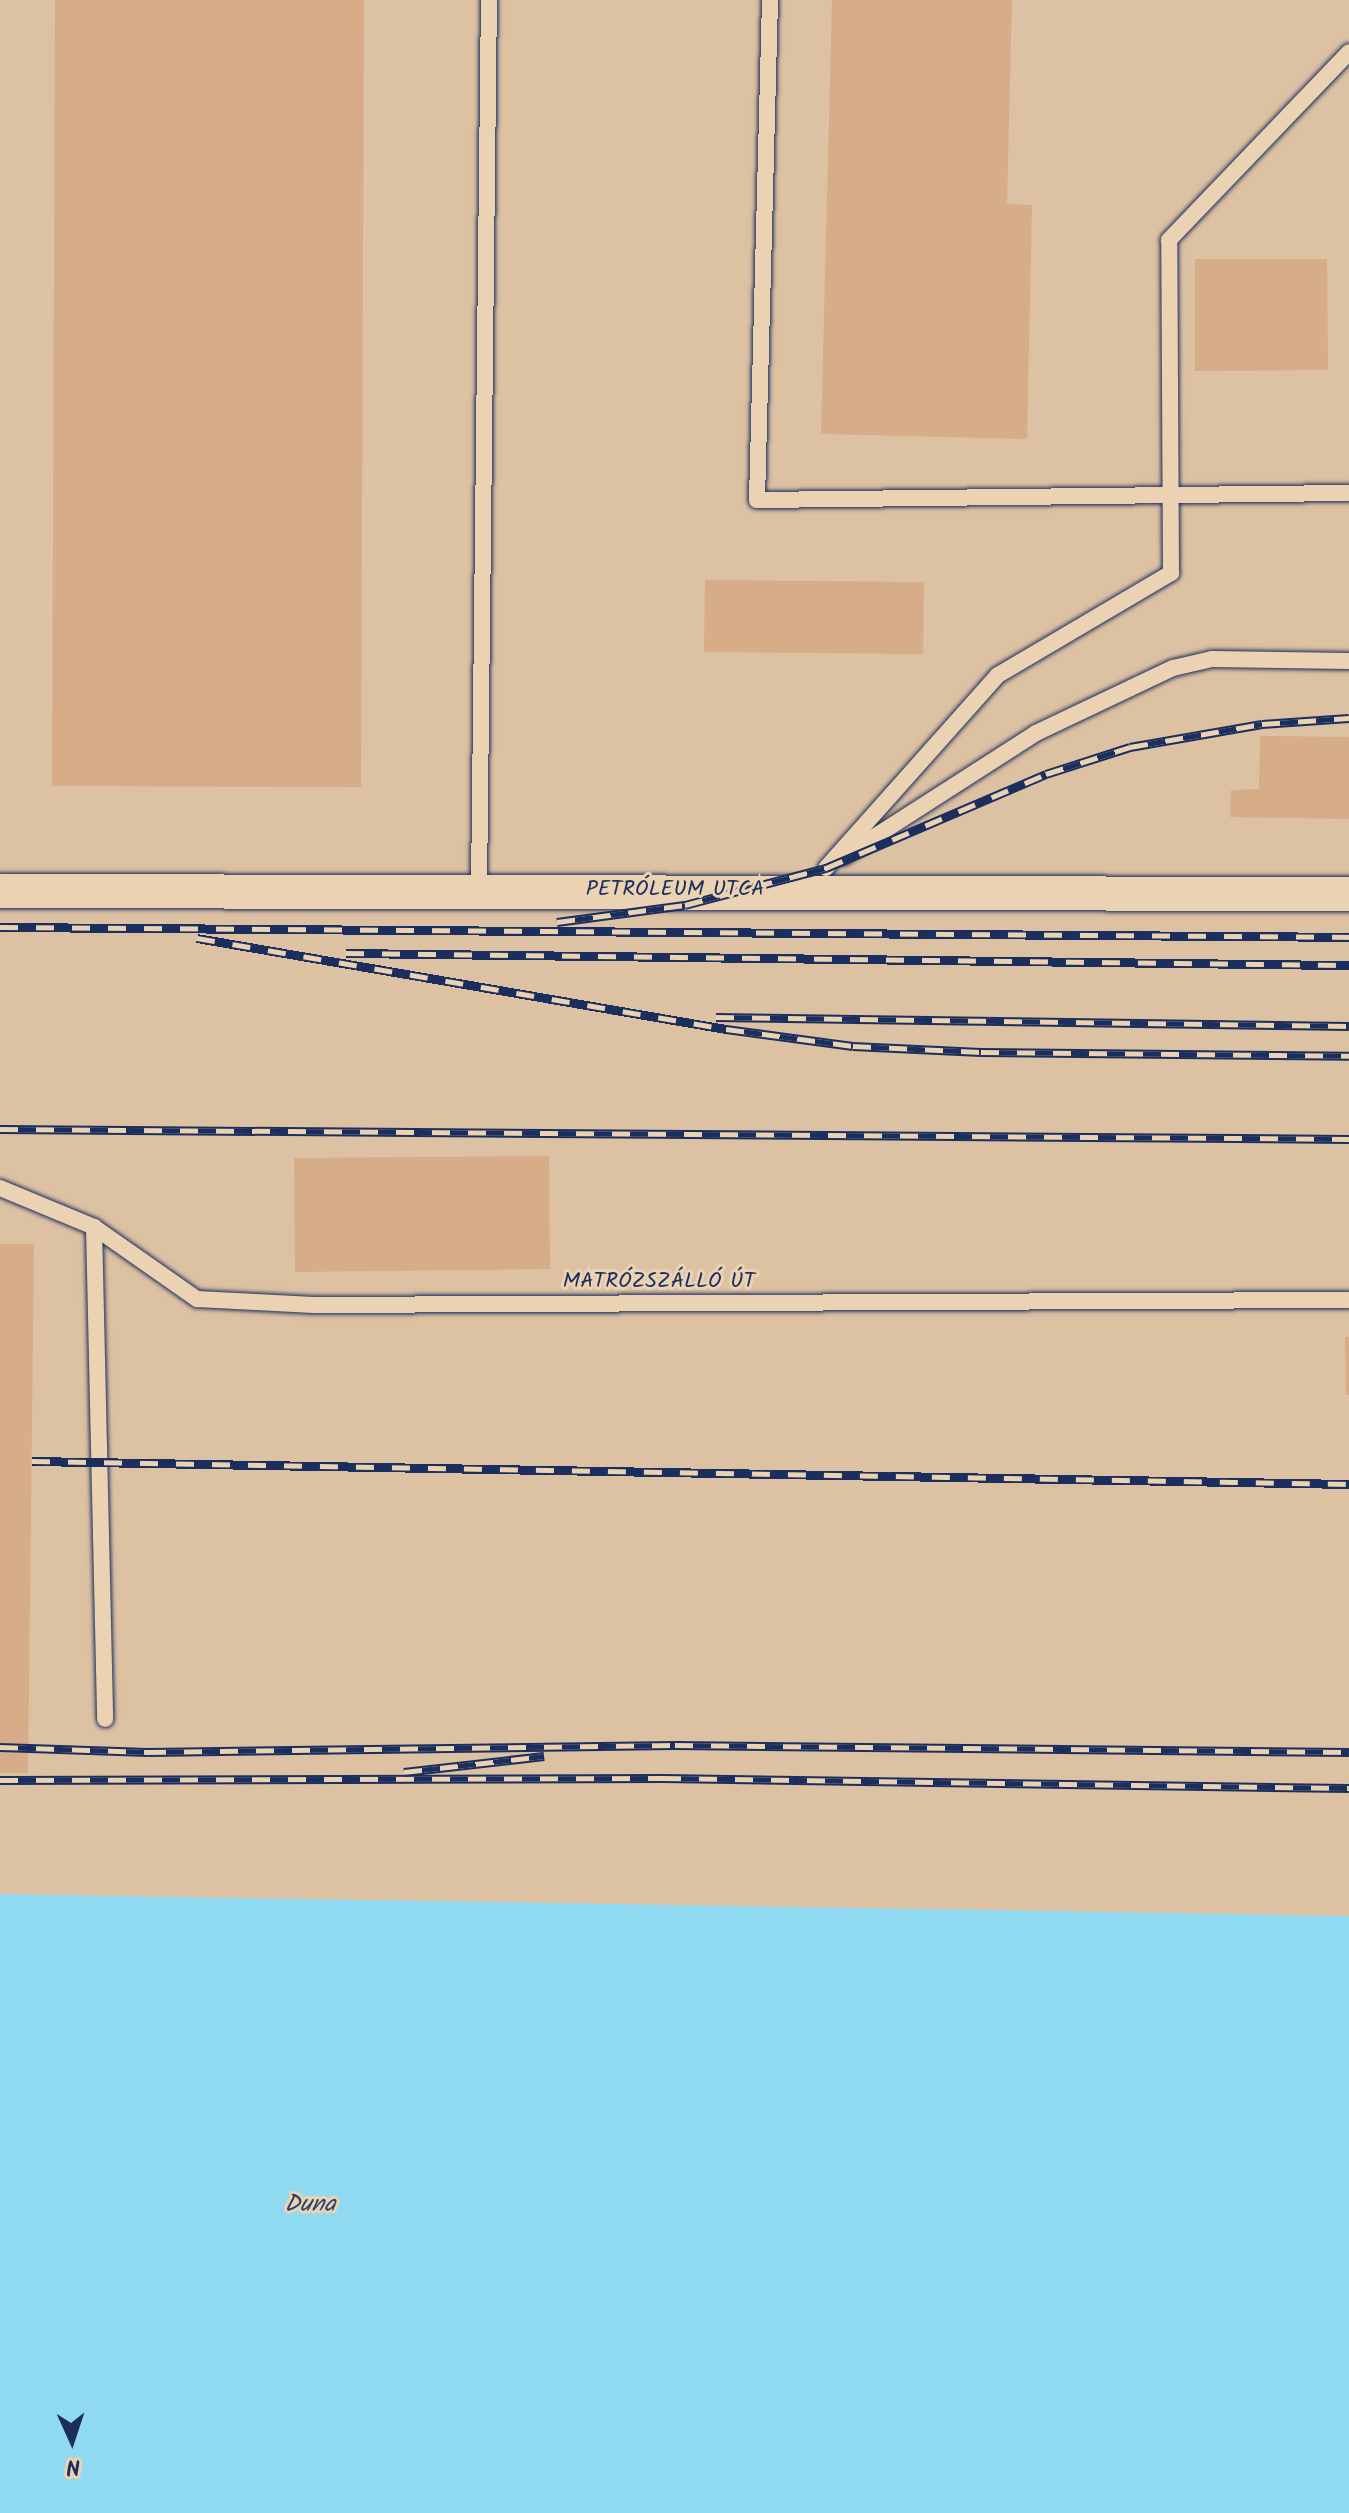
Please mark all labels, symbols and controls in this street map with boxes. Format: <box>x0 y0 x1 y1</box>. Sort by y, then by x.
street label: PETRÓLEUM UTCA <box>586 877 764 903</box>
street label: MATRÓZSZÁLLÓ ÚT <box>563 1269 755 1295</box>
water label: Duna <box>284 2191 336 2219</box>
north arrow <box>32 2401 112 2481</box>
text: N <box>65 2448 81 2483</box>

